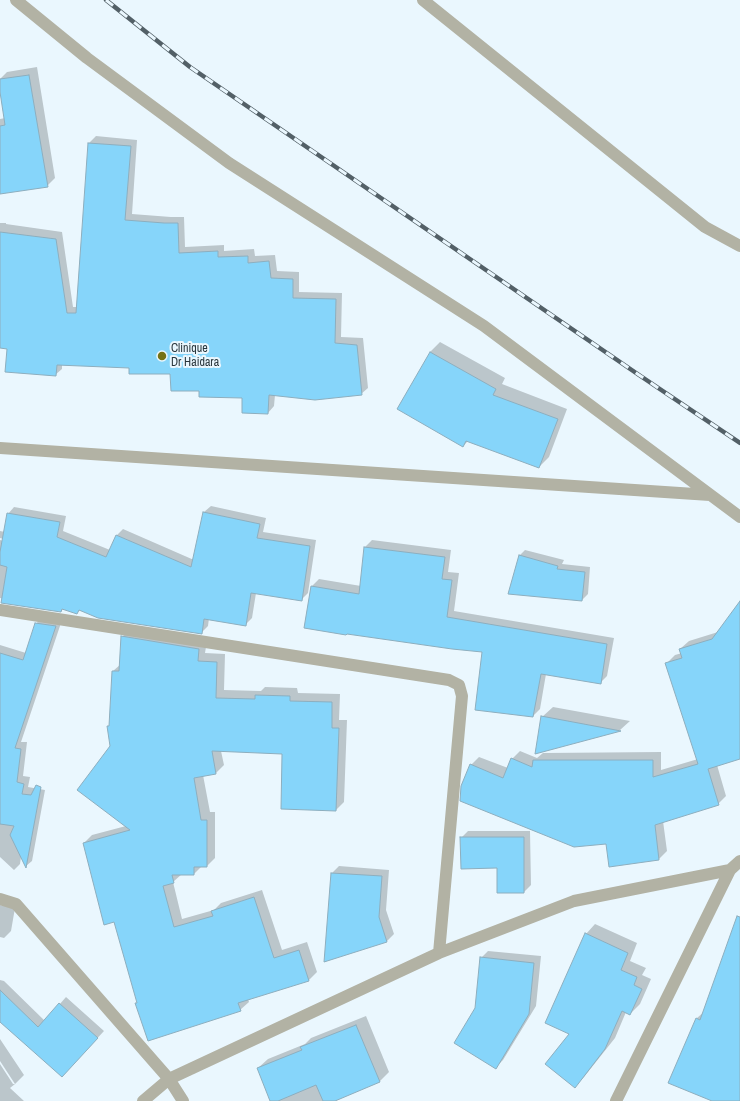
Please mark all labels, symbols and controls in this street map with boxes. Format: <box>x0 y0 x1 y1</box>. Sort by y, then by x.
place label: Clinique Dr Haidara <box>171 342 219 370</box>
marker: Clinique Dr Haidara <box>156 350 168 362</box>

